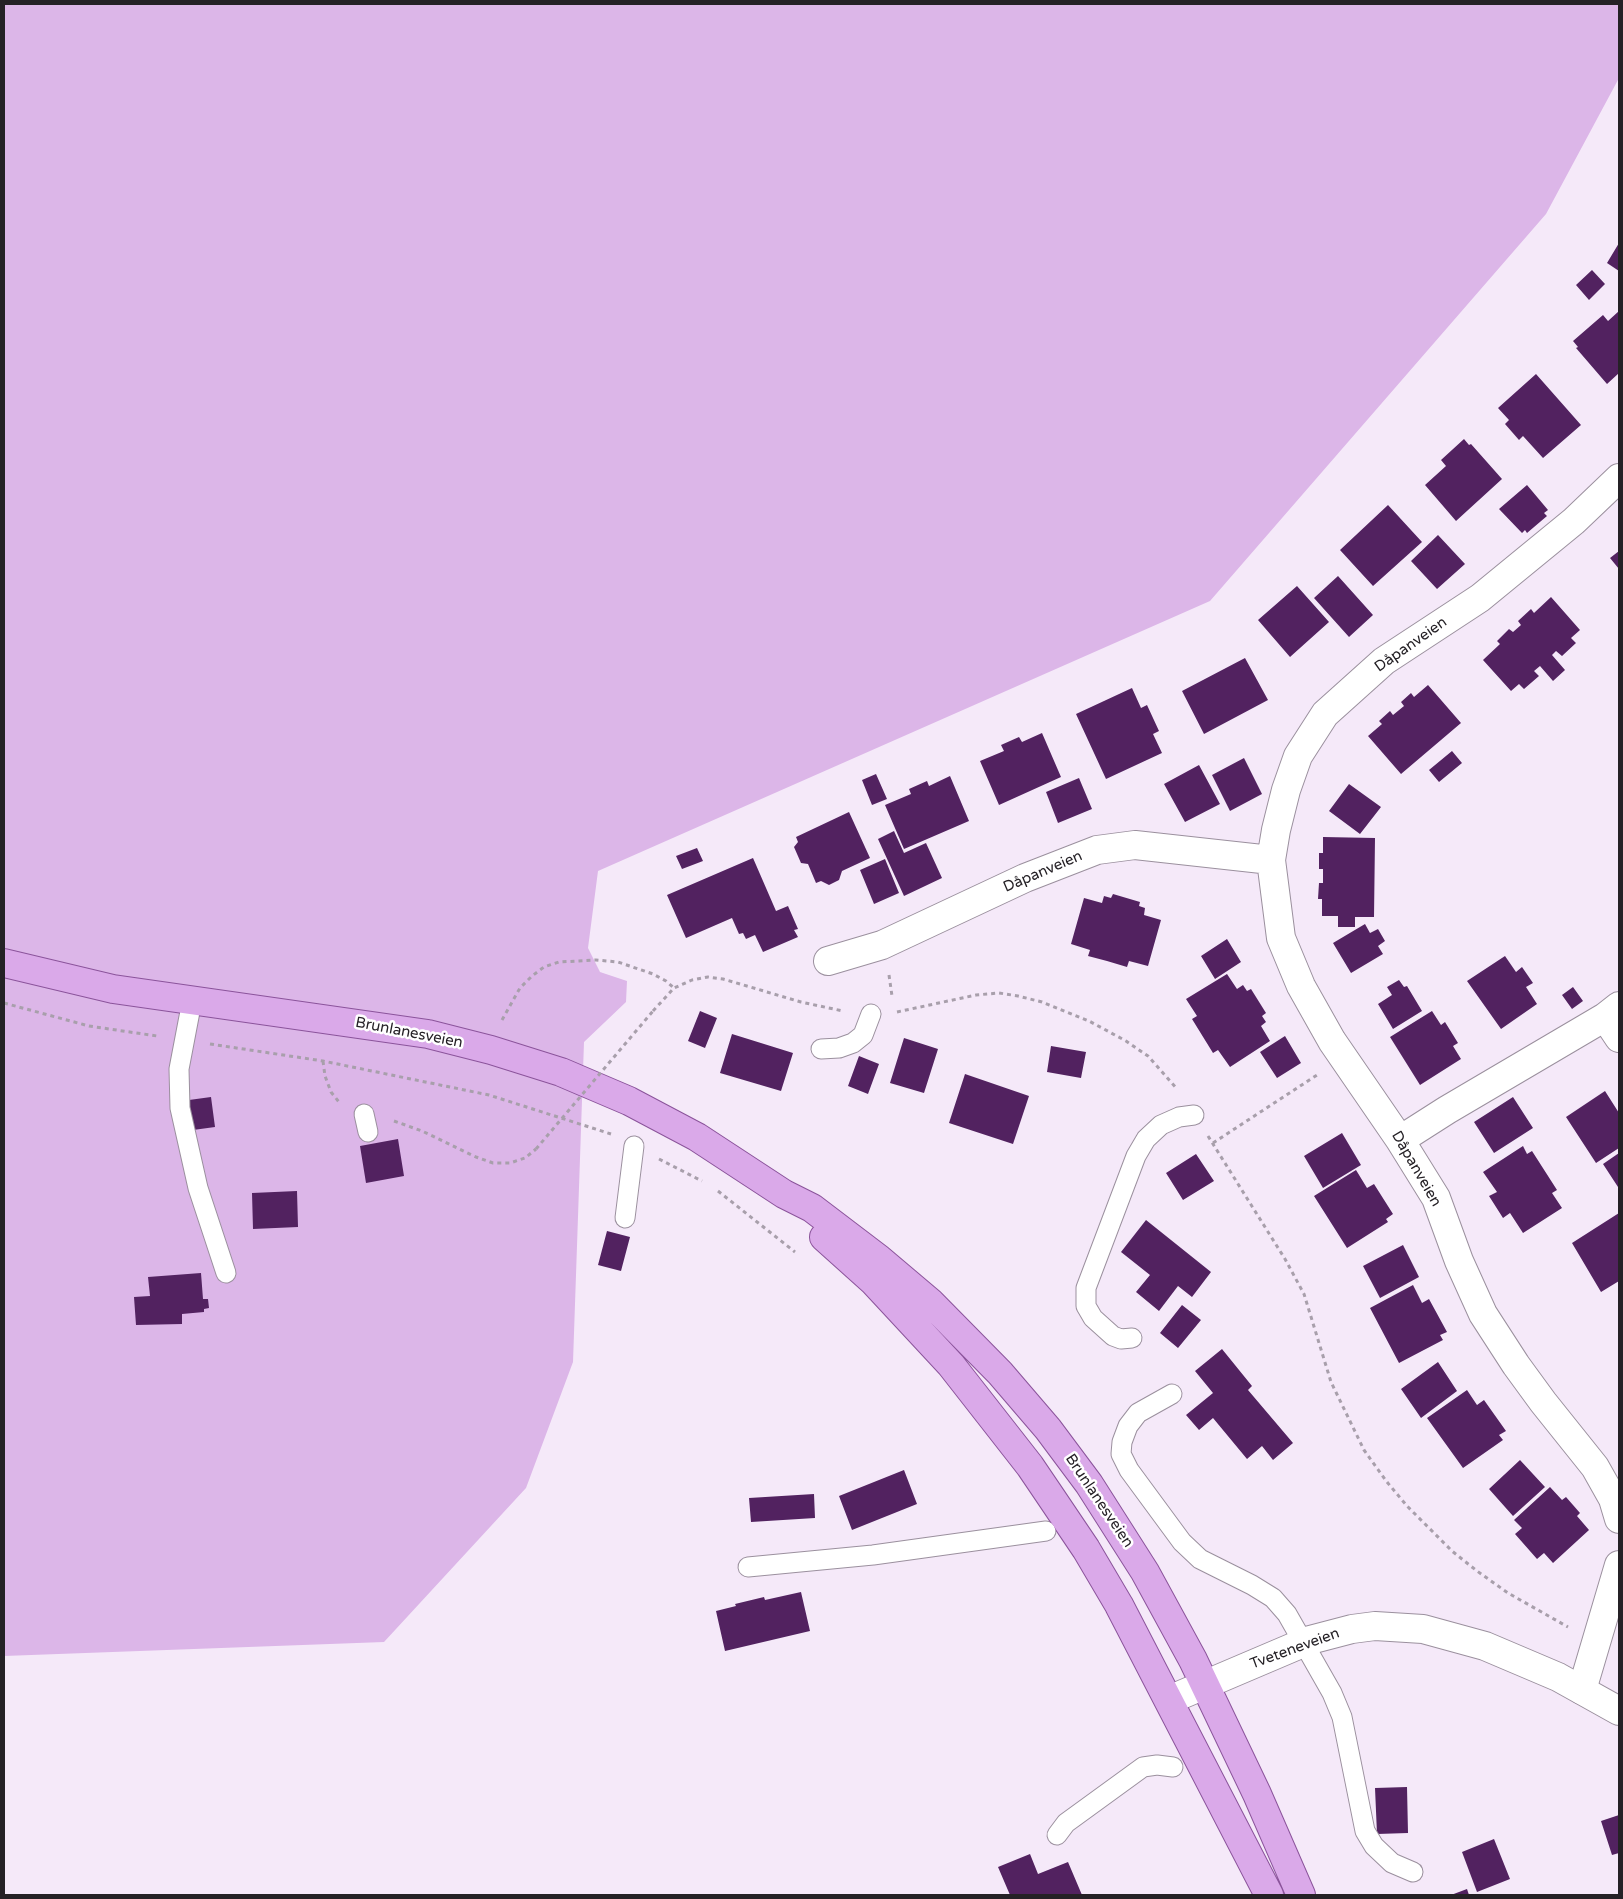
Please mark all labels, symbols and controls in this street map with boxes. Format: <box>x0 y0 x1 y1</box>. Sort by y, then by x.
street label: Dåpanveien <box>1371 613 1451 677</box>
street label: Dåpanveien <box>1001 847 1085 897</box>
street label: Brunlanesveien <box>354 1014 464 1052</box>
street label: Dåpanveien <box>1387 1128 1445 1210</box>
street label: Brunlanesveien <box>1061 1451 1137 1551</box>
street label: Tveteneveien <box>1248 1625 1342 1673</box>

